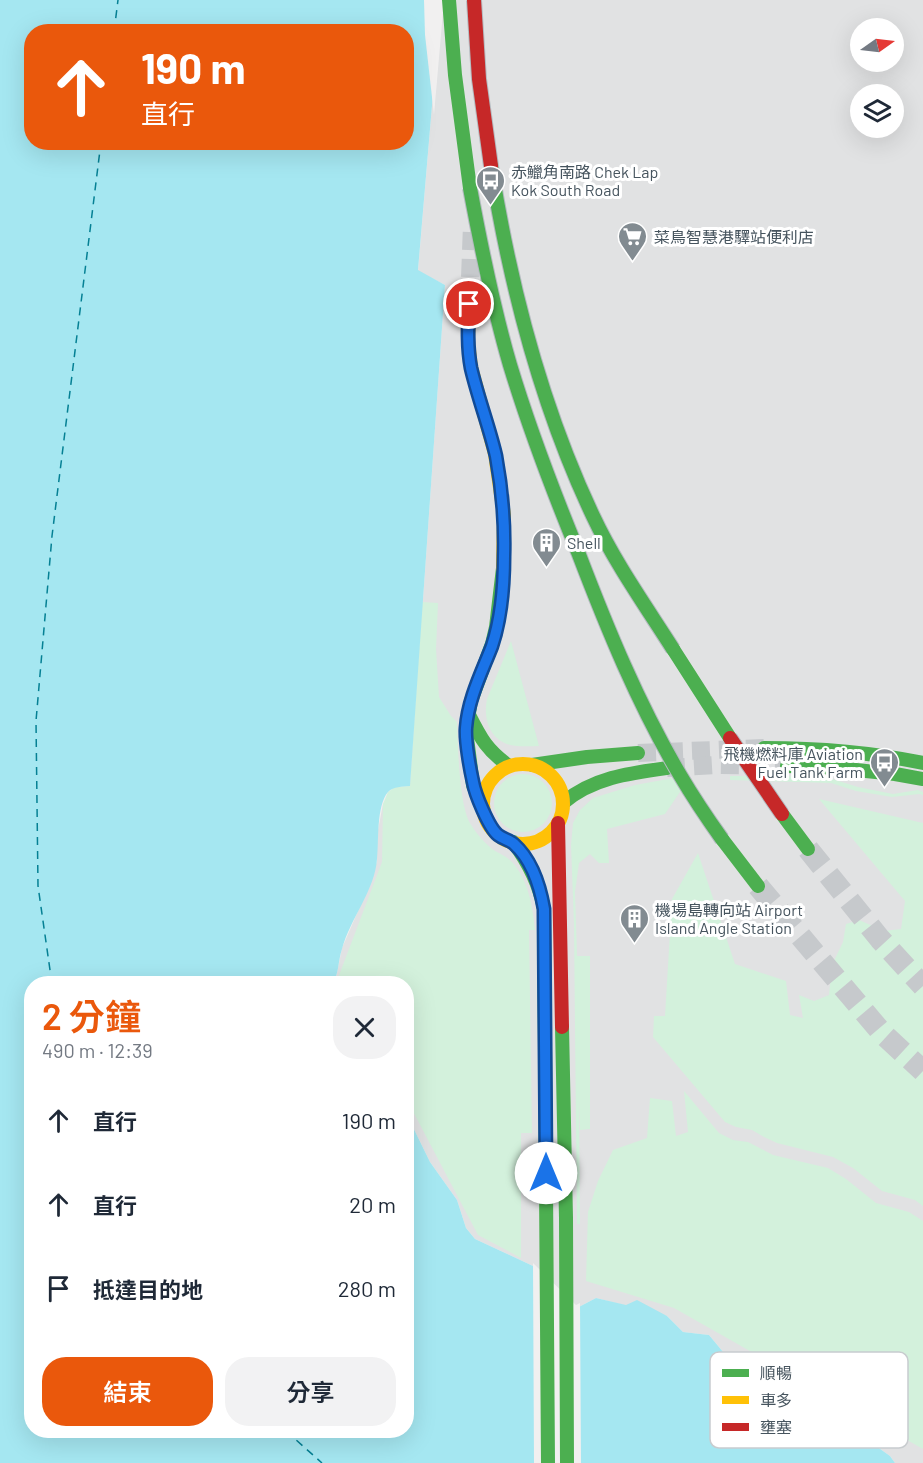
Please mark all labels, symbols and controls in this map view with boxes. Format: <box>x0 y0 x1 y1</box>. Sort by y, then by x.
north arrow <box>850 18 904 72</box>
map controls <box>850 18 904 138</box>
text: 190 m <box>141 42 246 92</box>
icon: ahead <box>42 48 120 126</box>
button: layers <box>850 84 904 138</box>
text: 直行 <box>141 97 195 129</box>
place label: 赤鱲角南路 Chek Lap Kok South Road <box>511 162 658 199</box>
bus stop icon: 赤鱲角南路 Chek Lap Kok South Road <box>474 164 506 206</box>
supermarket icon: 菜鳥智慧港驛站便利店 <box>617 220 649 262</box>
place label: 菜鳥智慧港驛站便利店 <box>654 227 814 246</box>
pin <box>443 278 494 329</box>
icon: arrive <box>452 287 485 320</box>
building icon: Shell <box>530 526 562 568</box>
place label: Shell <box>567 533 601 552</box>
place label: 飛機燃料庫 Aviation Fuel Tank Farm <box>723 744 863 781</box>
bus stop icon: 飛機燃料庫 Aviation Fuel Tank Farm <box>868 746 900 788</box>
place label: 機場島轉向站 Airport Island Angle Station <box>655 900 803 937</box>
building icon: 機場島轉向站 Airport Island Angle Station <box>618 902 650 944</box>
text: 2 分鐘 <box>42 994 141 1037</box>
button: close <box>333 996 396 1059</box>
text: 490 m · 12:39 <box>42 1038 153 1062</box>
icon: ahead <box>42 1104 75 1137</box>
text: 190 m <box>342 1107 396 1133</box>
text: 直行 <box>93 1108 137 1134</box>
position arrow <box>514 1141 578 1205</box>
icon: ahead <box>42 1188 75 1221</box>
text: 20 m <box>349 1191 396 1217</box>
text: 直行 <box>93 1192 137 1218</box>
icon: arrive <box>42 1272 75 1305</box>
text: 280 m <box>338 1275 396 1301</box>
text: 抵達目的地 <box>93 1276 203 1302</box>
legend <box>710 1352 908 1448</box>
button: 結束 <box>42 1357 213 1426</box>
button: 分享 <box>225 1357 396 1426</box>
text: 順暢 <box>760 1363 792 1382</box>
text: 車多 <box>760 1390 792 1409</box>
text: 壅塞 <box>760 1417 792 1436</box>

